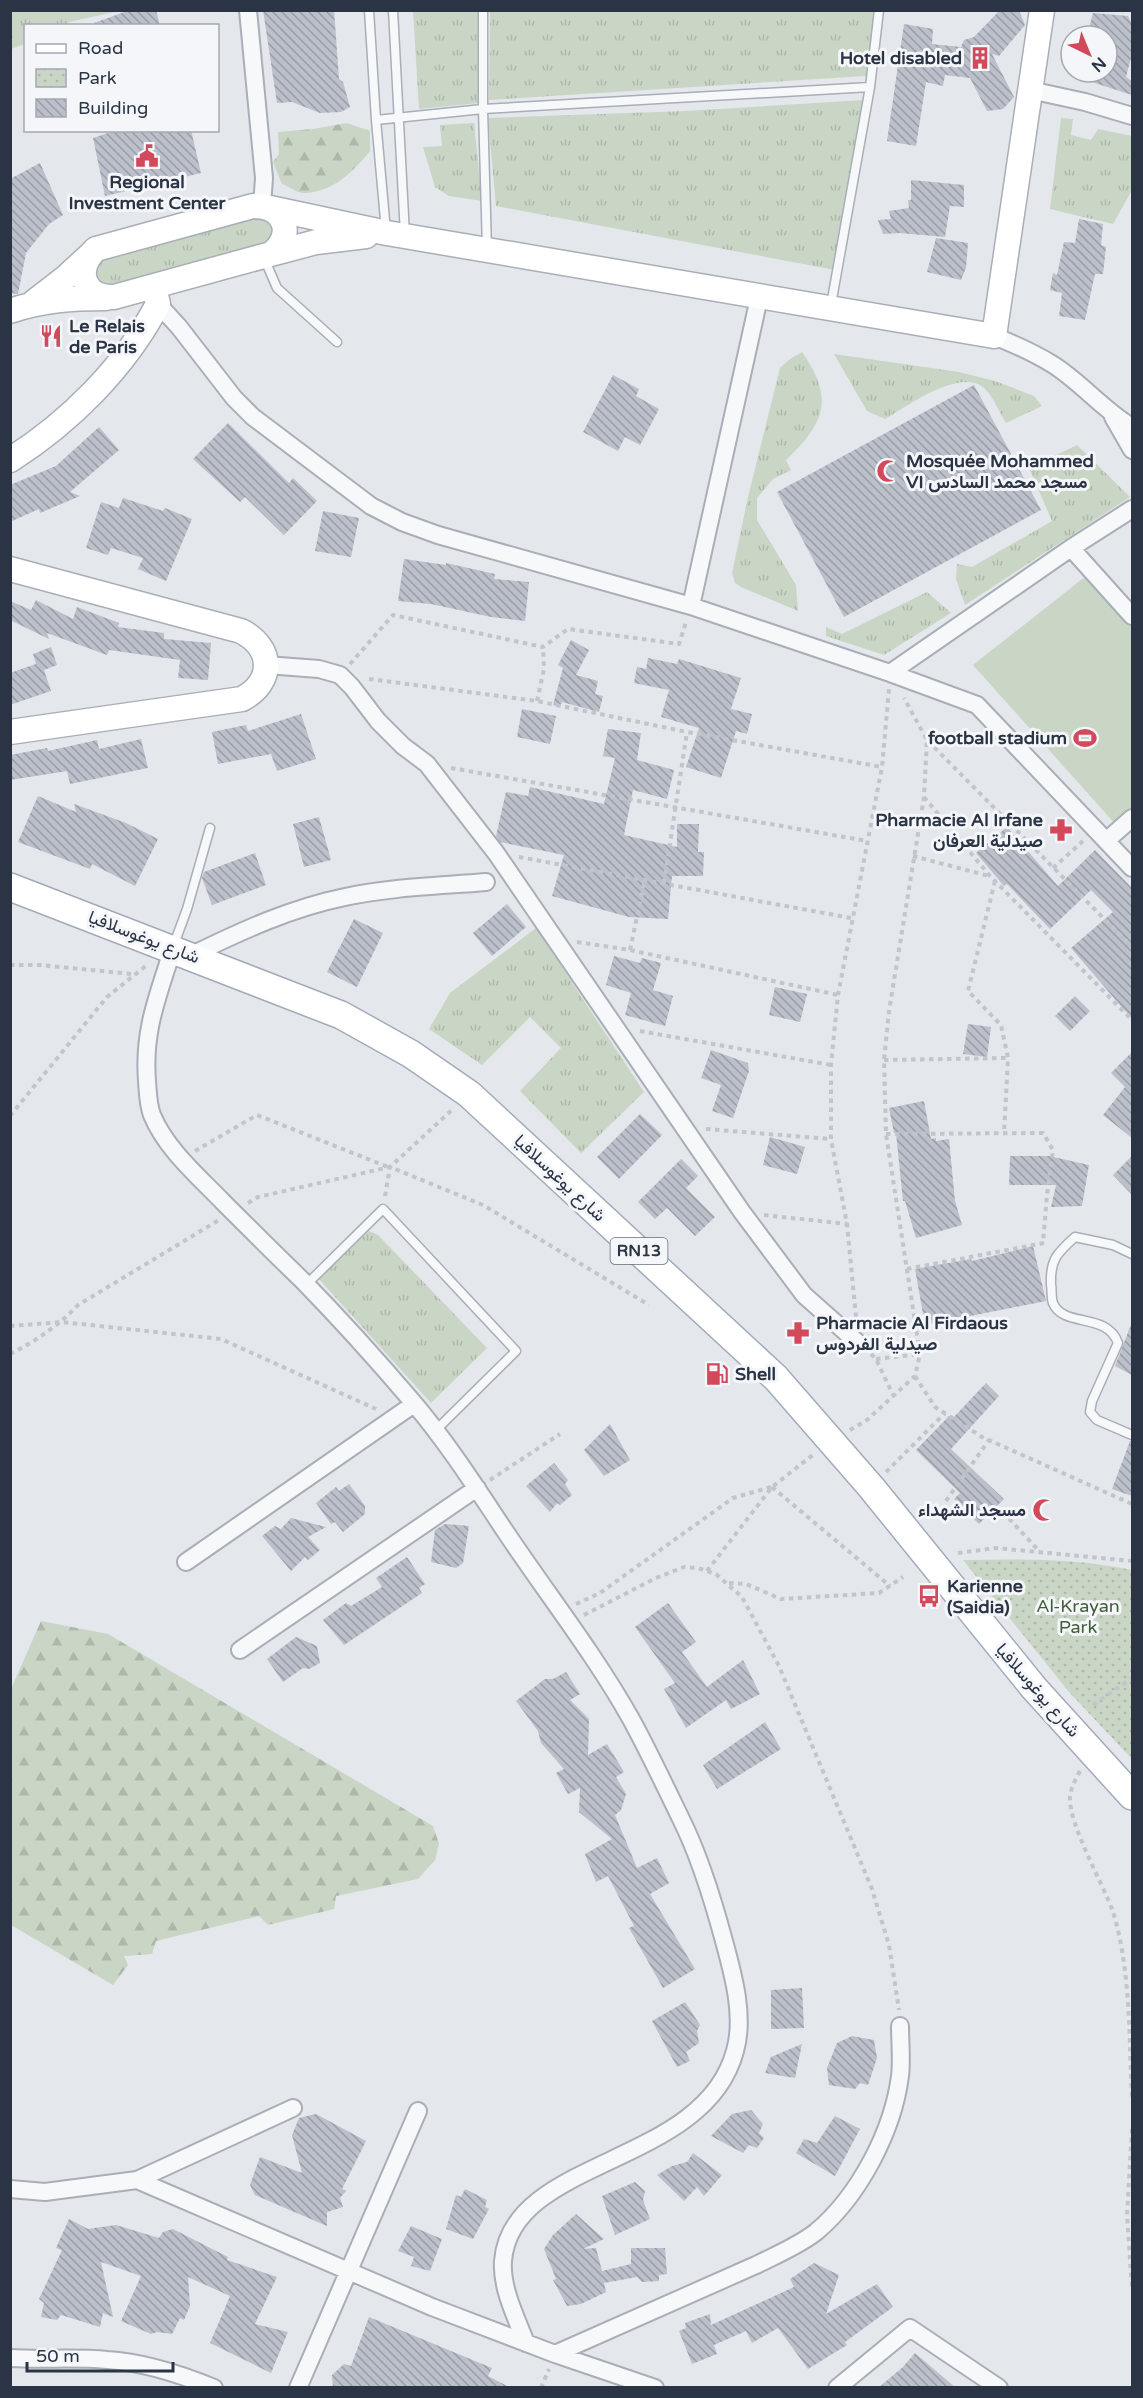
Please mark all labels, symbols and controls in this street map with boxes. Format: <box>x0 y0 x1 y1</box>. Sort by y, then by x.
legend <box>24 24 219 132</box>
north arrow <box>1059 24 1119 84</box>
text: Road <box>78 37 123 59</box>
building icon: Hotel disabled <box>967 45 993 71</box>
place label: Hotel disabled <box>840 47 962 69</box>
text: N <box>1087 53 1110 76</box>
text: Park <box>78 67 117 89</box>
text: Building <box>78 97 148 119</box>
public building icon: Regional Investment Center <box>134 143 160 169</box>
place label: Regional Investment Center <box>69 171 226 214</box>
place label: Le Relais de Paris <box>69 315 145 358</box>
restaurant icon: Le Relais de Paris <box>38 323 64 349</box>
place label: Mosquée Mohammed VI مسجد محمد السادس <box>906 450 1094 493</box>
mosque icon: Mosquée Mohammed VI مسجد محمد السادس <box>875 458 901 484</box>
sports icon: football stadium <box>1072 725 1098 751</box>
place label: football stadium <box>928 727 1067 749</box>
place label: Pharmacie Al Irfane صيدلية العرفان <box>875 809 1043 852</box>
pharmacy icon: Pharmacie Al Irfane صيدلية العرفان <box>1048 817 1074 843</box>
street label: شارع يوغوسلافيا <box>85 906 203 969</box>
street label: شارع يوغوسلافيا <box>509 1130 610 1227</box>
road number: RN13 <box>610 1238 668 1264</box>
place label: Pharmacie Al Firdaous صيدلية الفردوس <box>816 1312 1008 1355</box>
pharmacy icon: Pharmacie Al Firdaous صيدلية الفردوس <box>785 1320 811 1346</box>
fuel station icon: Shell <box>704 1361 730 1387</box>
place label: Shell <box>735 1363 776 1385</box>
mosque icon: مسجد الشهداء <box>1031 1497 1057 1523</box>
place label: مسجد الشهداء <box>918 1499 1026 1521</box>
place label: Karienne (Saidia) <box>947 1575 1023 1618</box>
bus stop icon: Karienne (Saidia) <box>916 1583 942 1609</box>
park label: Al-Krayan Park <box>1036 1595 1120 1638</box>
street label: شارع يوغوسلافيا <box>990 1638 1085 1742</box>
scale bar <box>27 2335 172 2373</box>
text: 50 m <box>36 2345 80 2367</box>

